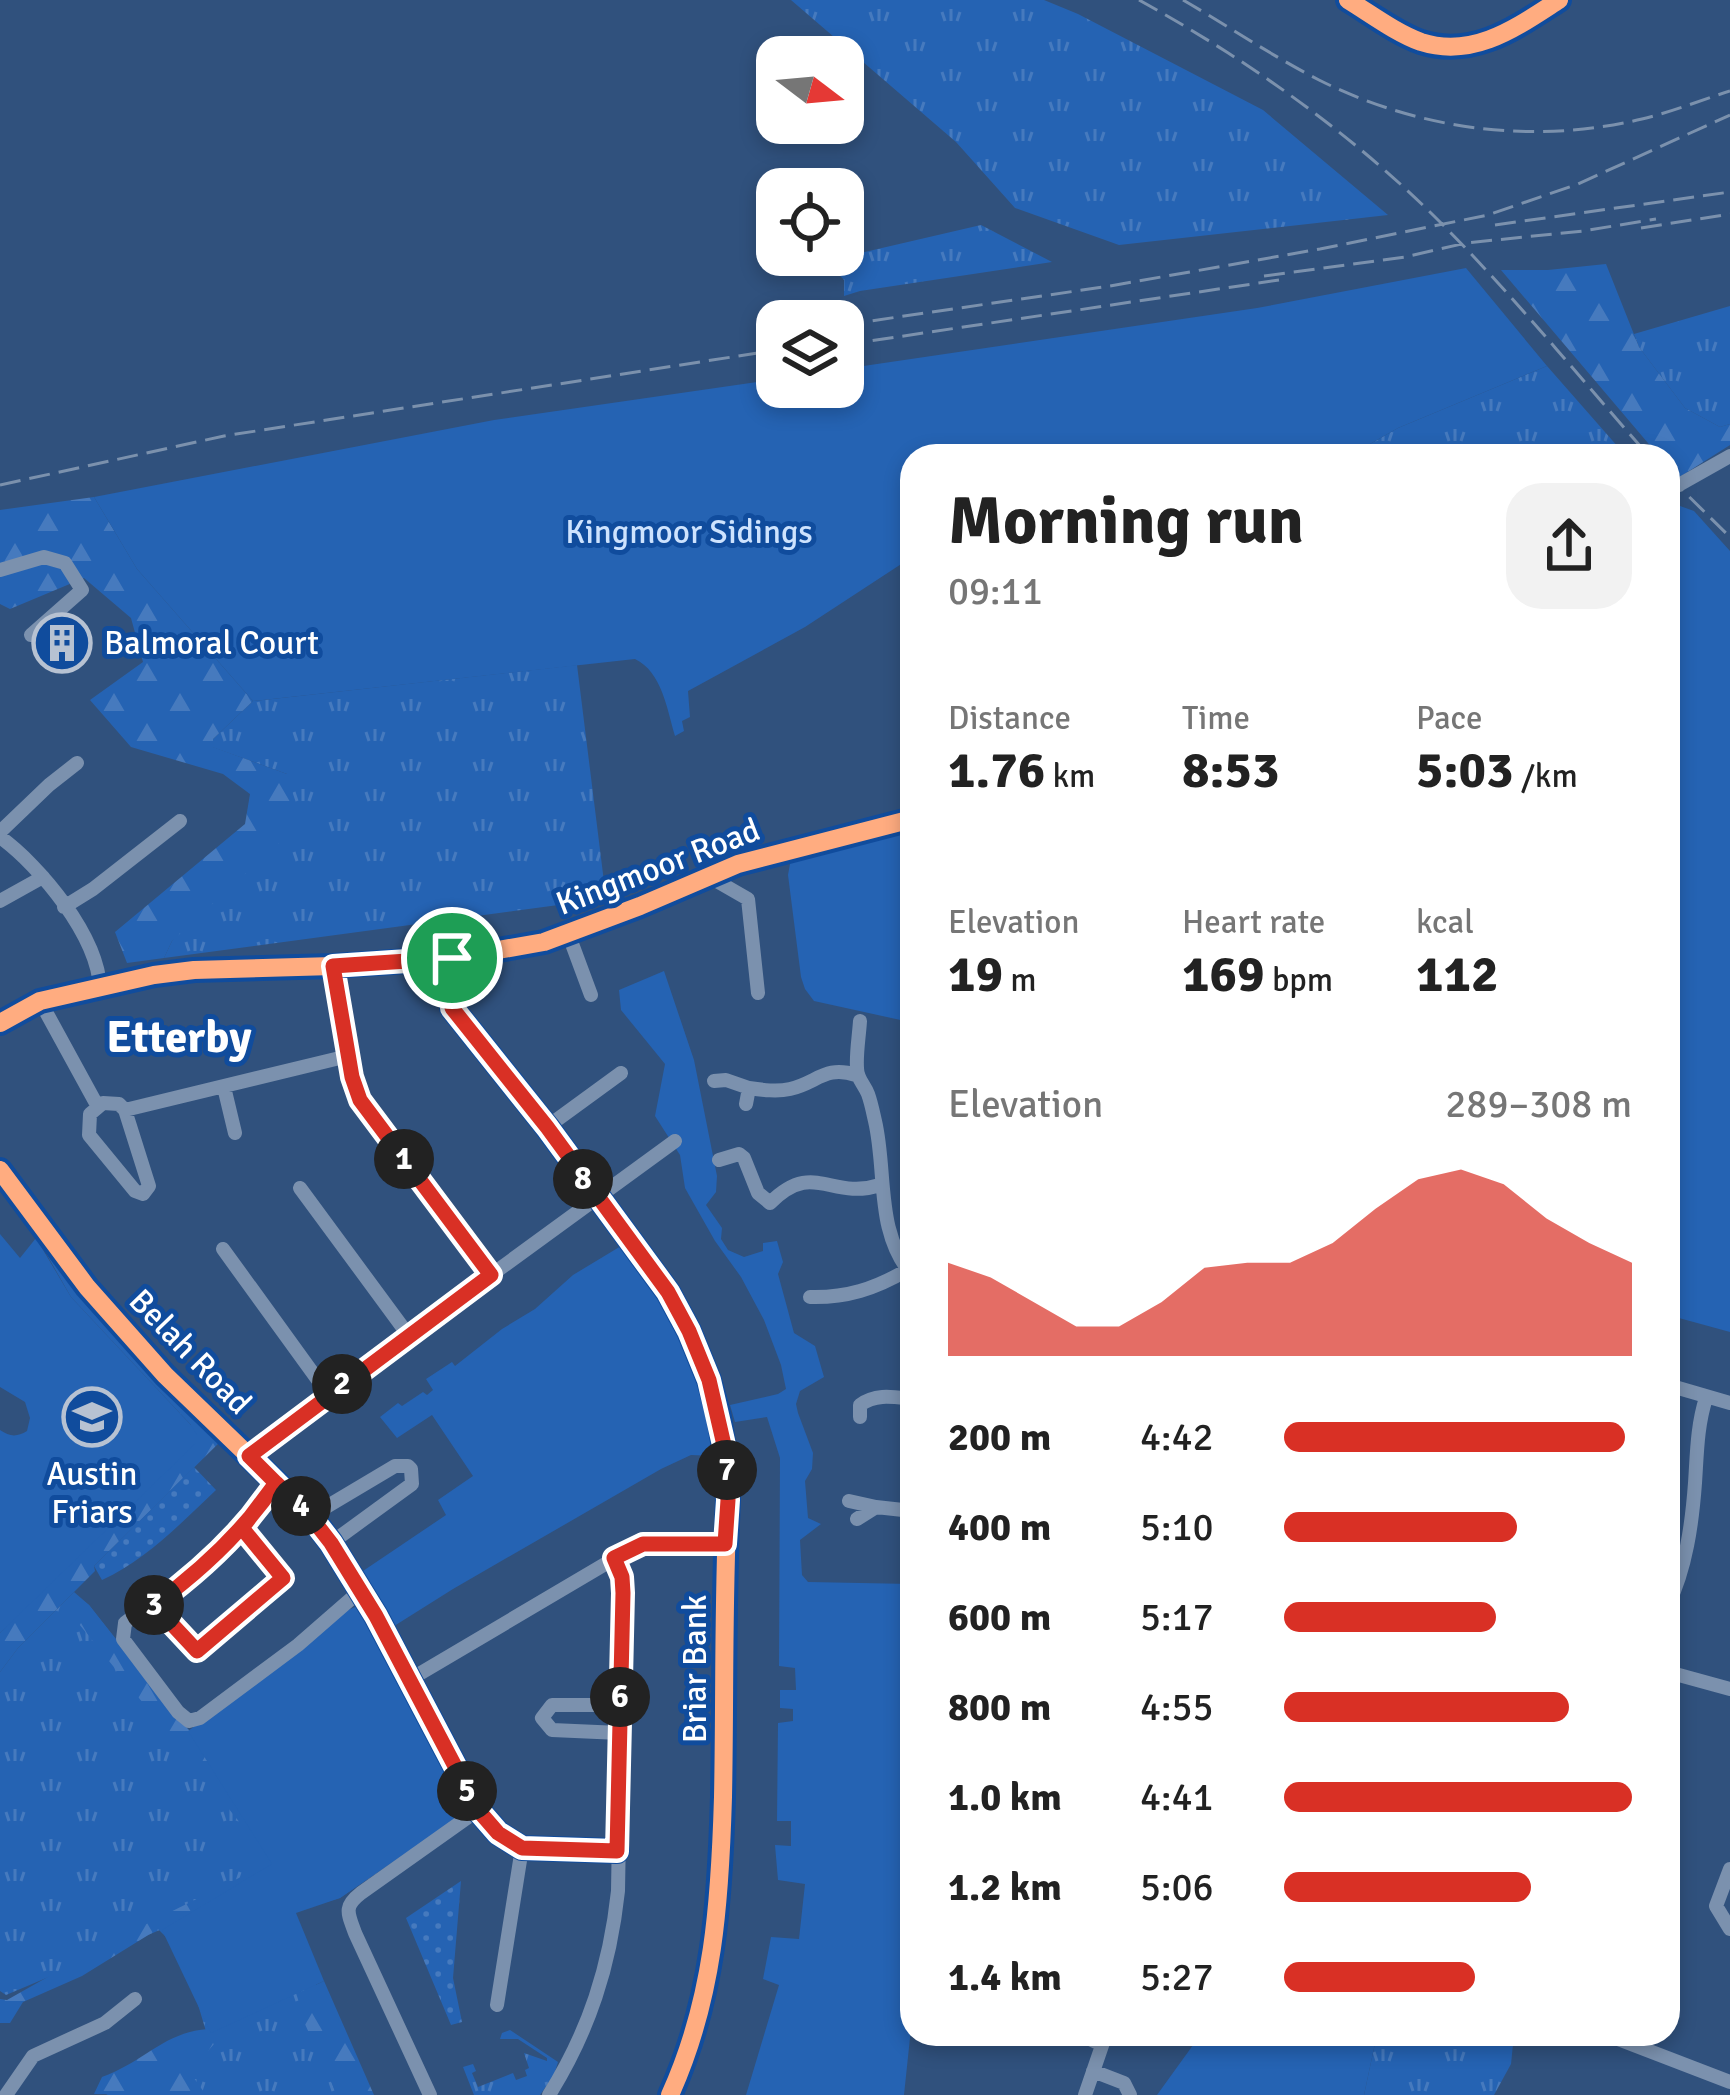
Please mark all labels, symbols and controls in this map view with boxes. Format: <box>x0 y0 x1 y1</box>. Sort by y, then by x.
north arrow <box>756 36 864 144</box>
map controls <box>756 36 864 408</box>
button: locate <box>756 168 864 276</box>
button: layers <box>756 300 864 408</box>
text: Morning run <box>948 481 1304 562</box>
button: share <box>1506 483 1632 609</box>
park label: Kingmoor Sidings <box>565 512 813 553</box>
text: 09:11 <box>948 567 1043 615</box>
building icon: Balmoral Court <box>31 612 93 674</box>
place label: Balmoral Court <box>104 623 319 664</box>
text: Distance <box>948 698 1071 739</box>
text: Time <box>1182 698 1250 739</box>
text: Pace <box>1416 698 1482 739</box>
text: 1.76 <box>948 739 1045 802</box>
text: 8:53 <box>1182 739 1280 802</box>
text: 5:03 <box>1416 739 1514 802</box>
text: km <box>1045 756 1095 797</box>
text: /km <box>1514 756 1578 797</box>
street label: Kingmoor Road <box>550 809 766 925</box>
text: Elevation <box>948 902 1079 943</box>
text: Heart rate <box>1182 902 1325 943</box>
text: kcal <box>1416 902 1474 943</box>
pin <box>401 907 503 1009</box>
icon: arrive <box>419 925 485 991</box>
text: 19 <box>948 943 1003 1006</box>
text: 169 <box>1182 943 1265 1006</box>
text: 112 <box>1416 943 1499 1006</box>
text: m <box>1003 960 1037 1001</box>
text: bpm <box>1265 960 1333 1001</box>
district label: Etterby <box>106 1010 252 1065</box>
text: Elevation <box>948 1080 1103 1128</box>
text: 289–308 m <box>1445 1080 1632 1128</box>
pin: 1 <box>374 1129 434 1189</box>
text: 1 <box>395 1138 413 1179</box>
pin: 8 <box>553 1149 613 1209</box>
text: 8 <box>574 1158 592 1199</box>
street label: Belah Road <box>120 1281 260 1423</box>
pin: 2 <box>312 1354 372 1414</box>
text: 2 <box>333 1363 351 1404</box>
school or university icon: Austin Friars <box>61 1386 123 1448</box>
text: 200 m <box>948 1413 1051 1461</box>
text: 4:42 <box>1140 1413 1214 1461</box>
pin: 7 <box>697 1440 757 1500</box>
text: 7 <box>718 1449 736 1490</box>
place label: Austin Friars <box>46 1454 138 1533</box>
pin: 4 <box>271 1476 331 1536</box>
text: 4 <box>292 1485 310 1526</box>
text: 400 m <box>948 1503 1051 1551</box>
text: 5:10 <box>1140 1503 1214 1551</box>
pin: 3 <box>124 1575 184 1635</box>
text: 3 <box>145 1584 163 1625</box>
text: 600 m <box>948 1593 1051 1641</box>
text: 5:17 <box>1140 1593 1214 1641</box>
street label: Briar Bank <box>675 1595 716 1743</box>
pin: 6 <box>590 1667 650 1727</box>
text: 6 <box>611 1676 629 1717</box>
text: 800 m <box>948 1683 1051 1731</box>
text: 4:55 <box>1140 1683 1214 1731</box>
pin: 5 <box>437 1761 497 1821</box>
text: 5 <box>458 1770 476 1811</box>
text: 1.0 km <box>948 1773 1062 1821</box>
text: 4:41 <box>1140 1773 1214 1821</box>
text: 1.2 km <box>948 1863 1062 1911</box>
text: 5:06 <box>1140 1863 1214 1911</box>
text: 1.4 km <box>948 1953 1062 2001</box>
text: 5:27 <box>1140 1953 1214 2001</box>

